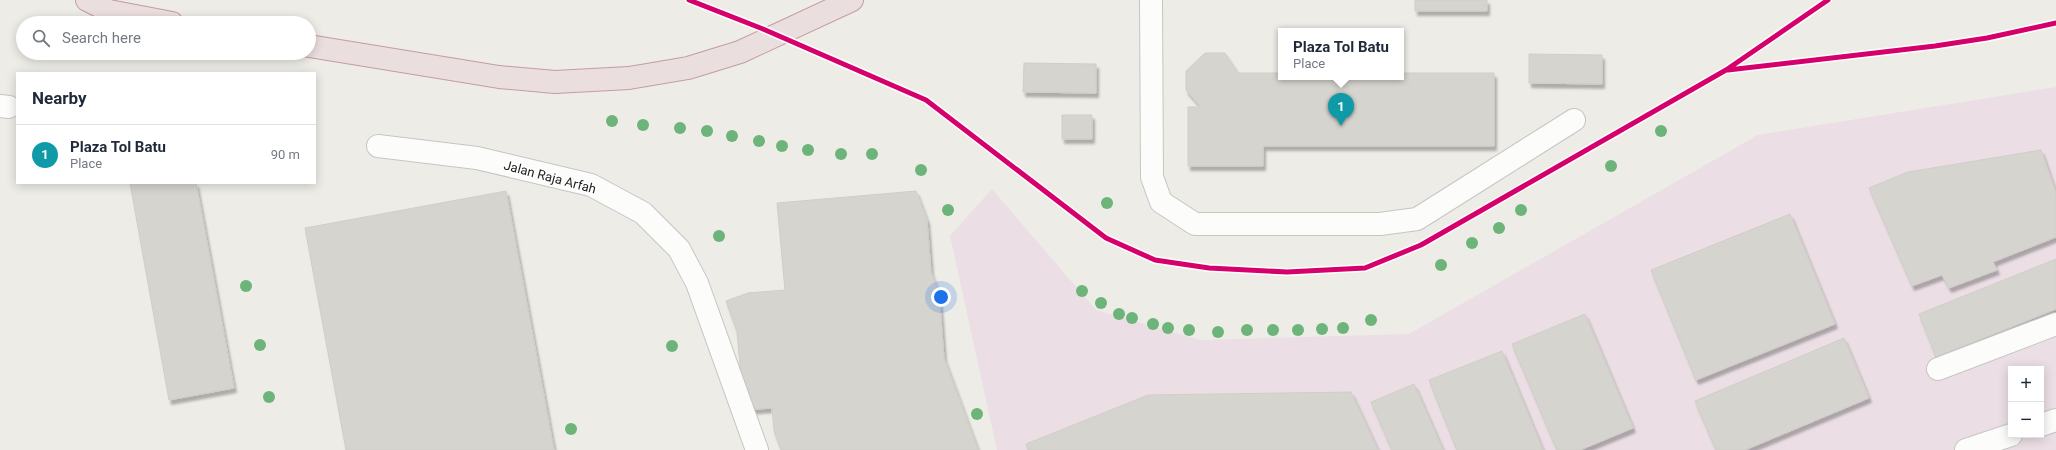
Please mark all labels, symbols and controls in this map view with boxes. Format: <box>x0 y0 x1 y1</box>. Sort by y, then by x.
search box <box>16 16 316 60</box>
icon: search <box>30 27 52 49</box>
popup <box>1278 28 1404 80</box>
text: Search here <box>62 29 141 47</box>
text: Plaza Tol Batu <box>1293 38 1389 56</box>
text: Place <box>1293 56 1325 71</box>
text: Nearby <box>32 88 87 108</box>
pin: 1 <box>1328 93 1354 126</box>
text: Plaza Tol Batu <box>70 138 166 156</box>
text: 1 <box>41 147 49 162</box>
text: 90 m <box>271 147 300 162</box>
text: Place <box>70 156 102 171</box>
street label: Jalan Raja Arfah <box>502 157 598 197</box>
your location <box>931 287 951 307</box>
map controls <box>2008 366 2044 438</box>
button: + <box>2008 366 2044 402</box>
button: − <box>2008 402 2044 438</box>

